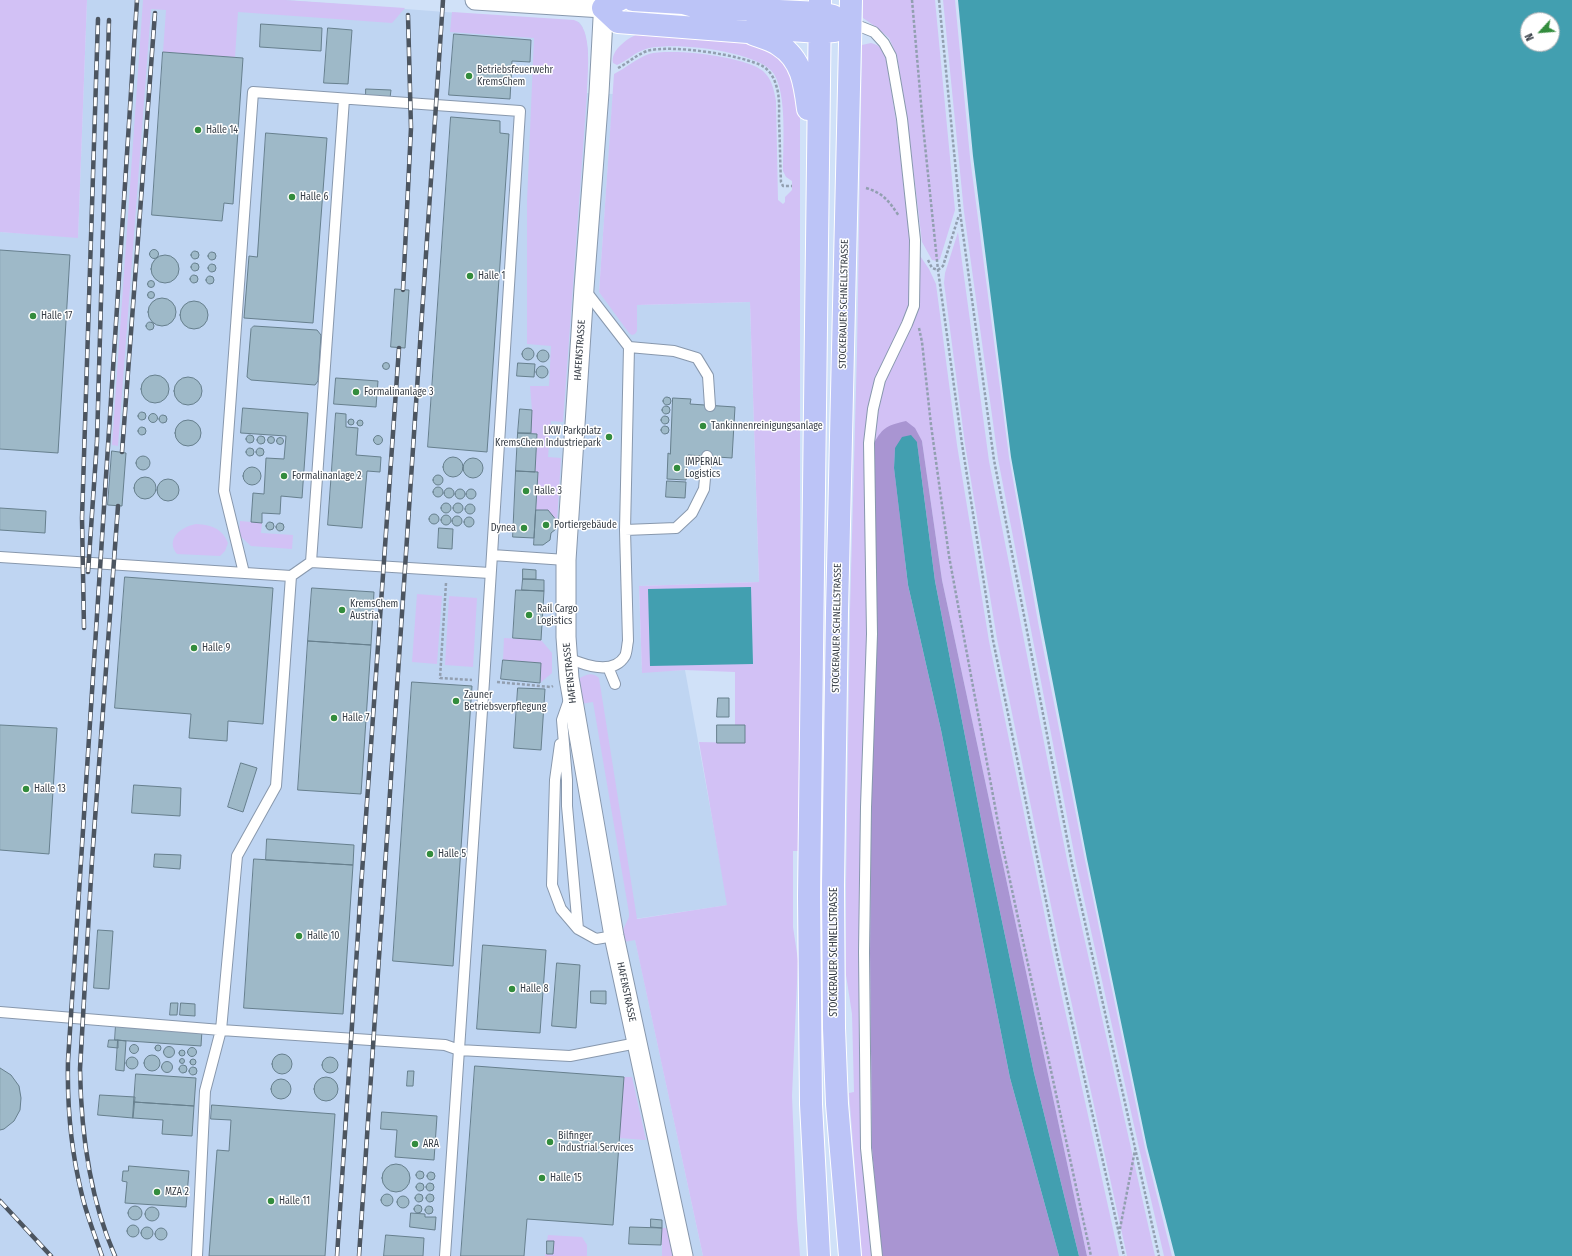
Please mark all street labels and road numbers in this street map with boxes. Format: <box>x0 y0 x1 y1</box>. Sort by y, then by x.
street label: STOCKERAUER SCHNELLSTRASSE <box>837 239 851 369</box>
street label: HAFENSTRASSE <box>572 319 588 381</box>
street label: STOCKERAUER SCHNELLSTRASSE <box>830 563 844 693</box>
street label: HAFENSTRASSE <box>561 642 579 704</box>
street label: STOCKERAUER SCHNELLSTRASSE <box>828 887 840 1017</box>
street label: HAFENSTRASSE <box>614 961 638 1023</box>

